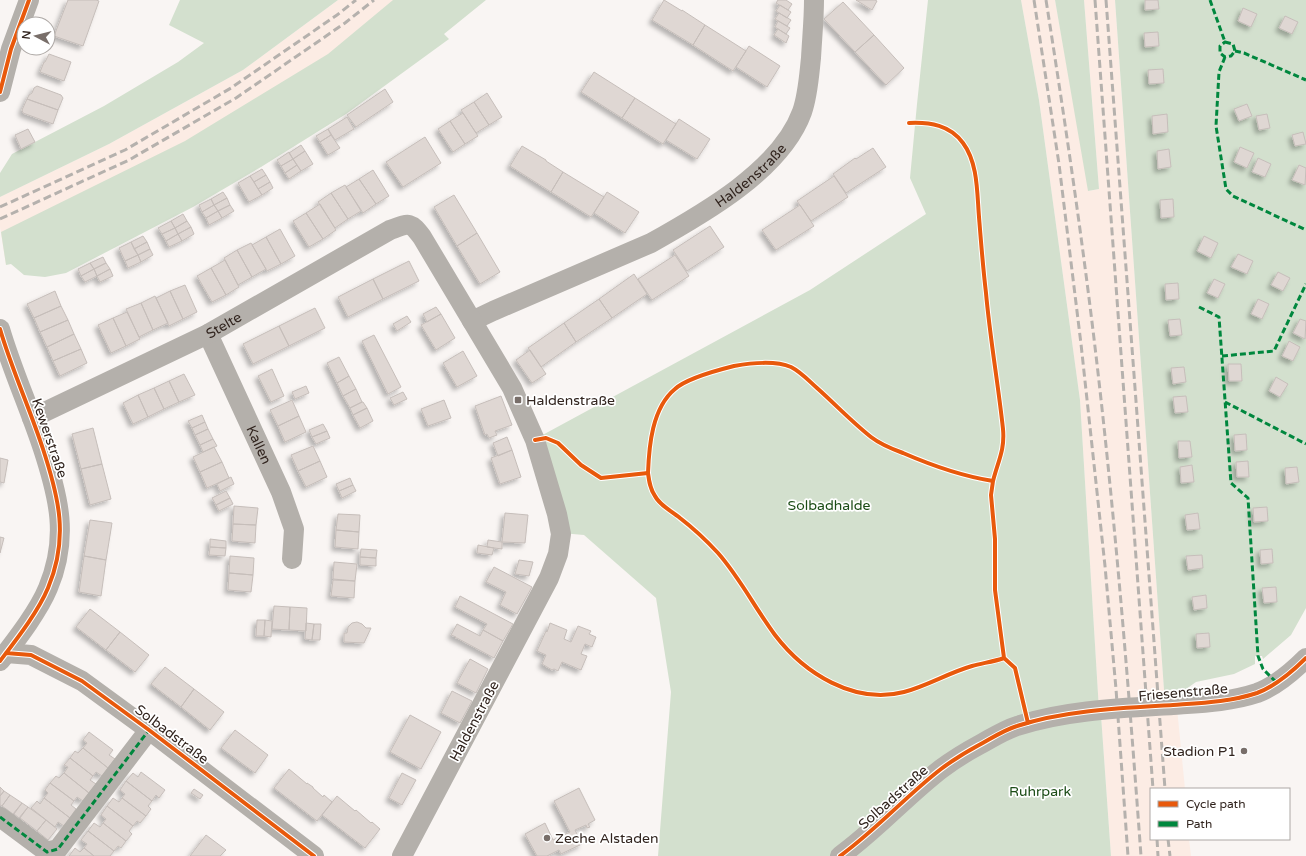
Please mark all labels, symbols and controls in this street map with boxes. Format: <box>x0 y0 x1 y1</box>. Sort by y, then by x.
north arrow <box>16 16 56 56</box>
text: N <box>20 30 34 40</box>
street label: Haldenstraße <box>712 140 790 211</box>
street label: Stelte <box>203 309 245 342</box>
place label: Haldenstraße <box>526 392 615 409</box>
marker: Haldenstraße <box>513 395 523 405</box>
street label: Kewerstraße <box>28 396 71 480</box>
street label: Kallen <box>242 423 275 467</box>
park label: Solbadhalde <box>788 497 870 514</box>
street label: Haldenstraße <box>446 678 503 764</box>
street label: Friesenstraße <box>1138 680 1229 705</box>
street label: Solbadstraße <box>132 701 212 768</box>
place label: Stadion P1 <box>1163 743 1236 760</box>
marker: Stadion P1 <box>1239 746 1249 756</box>
street label: Solbadstraße <box>855 762 932 833</box>
park label: Ruhrpark <box>1009 783 1071 800</box>
legend <box>1150 788 1290 840</box>
text: Cycle path <box>1186 797 1245 811</box>
text: Path <box>1186 817 1212 831</box>
place label: Zeche Alstaden <box>555 830 658 847</box>
marker: Zeche Alstaden <box>542 833 552 843</box>

